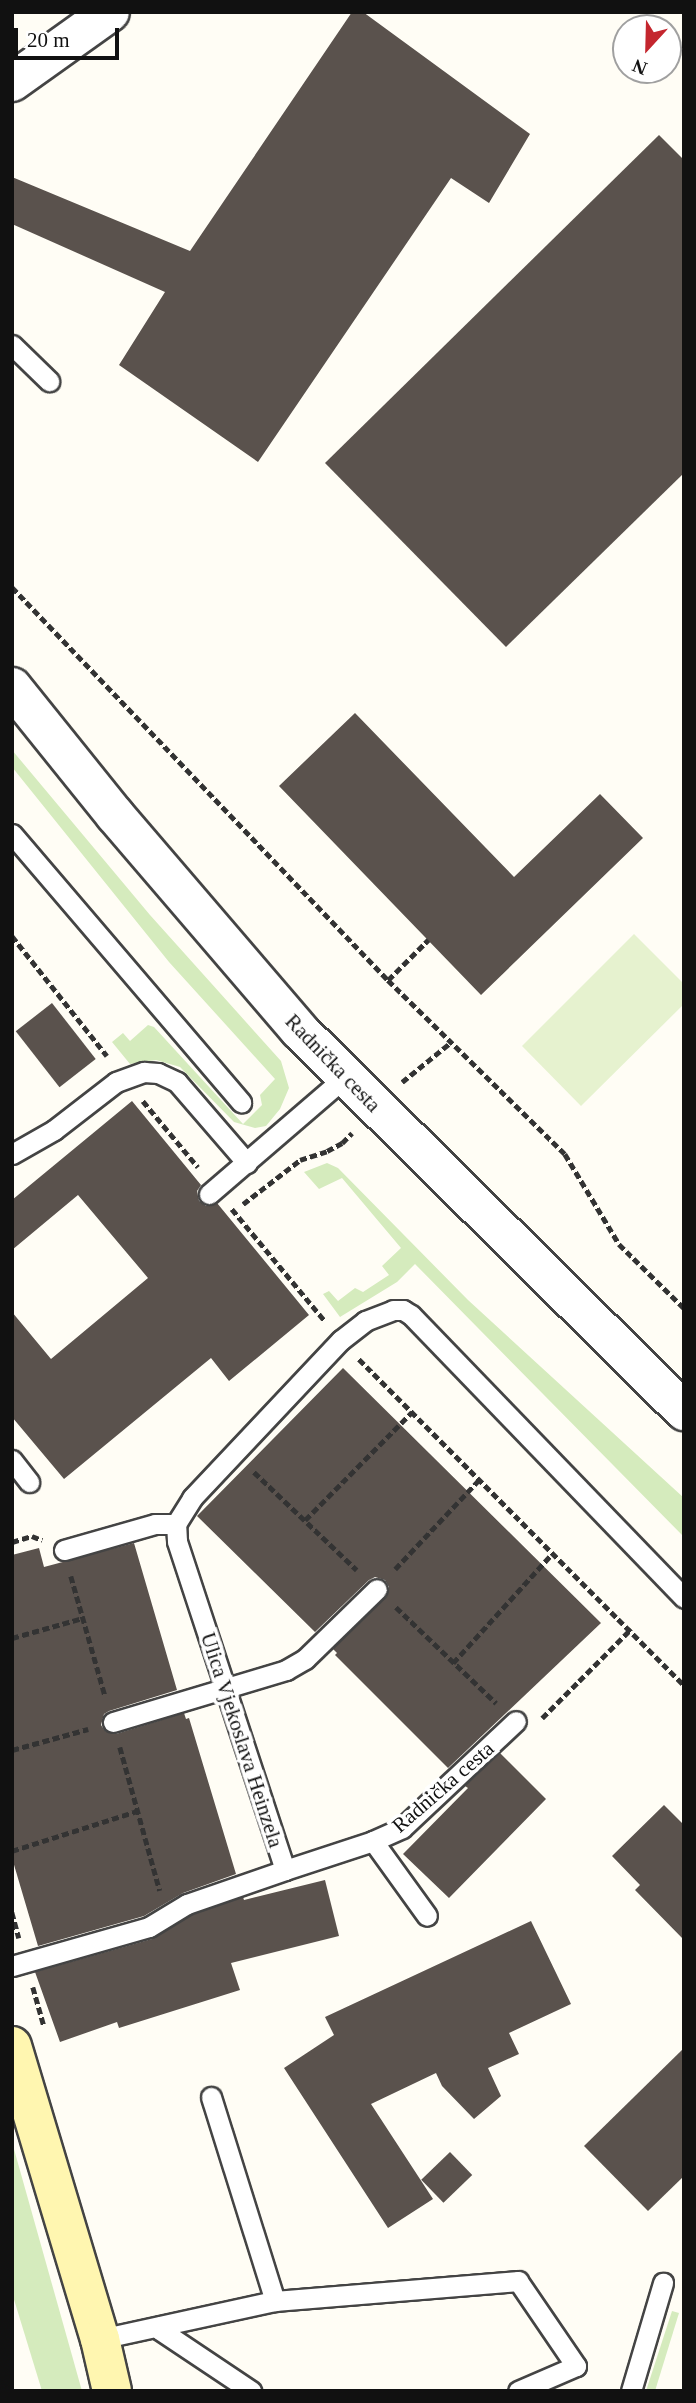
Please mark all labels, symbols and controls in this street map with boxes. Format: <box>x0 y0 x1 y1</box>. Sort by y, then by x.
scale bar <box>18 14 122 58</box>
north arrow <box>612 14 682 84</box>
text: 20 m <box>27 28 70 52</box>
text: N <box>629 55 650 79</box>
street label: Radnička cesta <box>280 1009 386 1117</box>
street label: Ulica Vjekoslava Heinzela <box>195 1629 289 1851</box>
street label: Radnička cesta <box>387 1736 499 1838</box>

